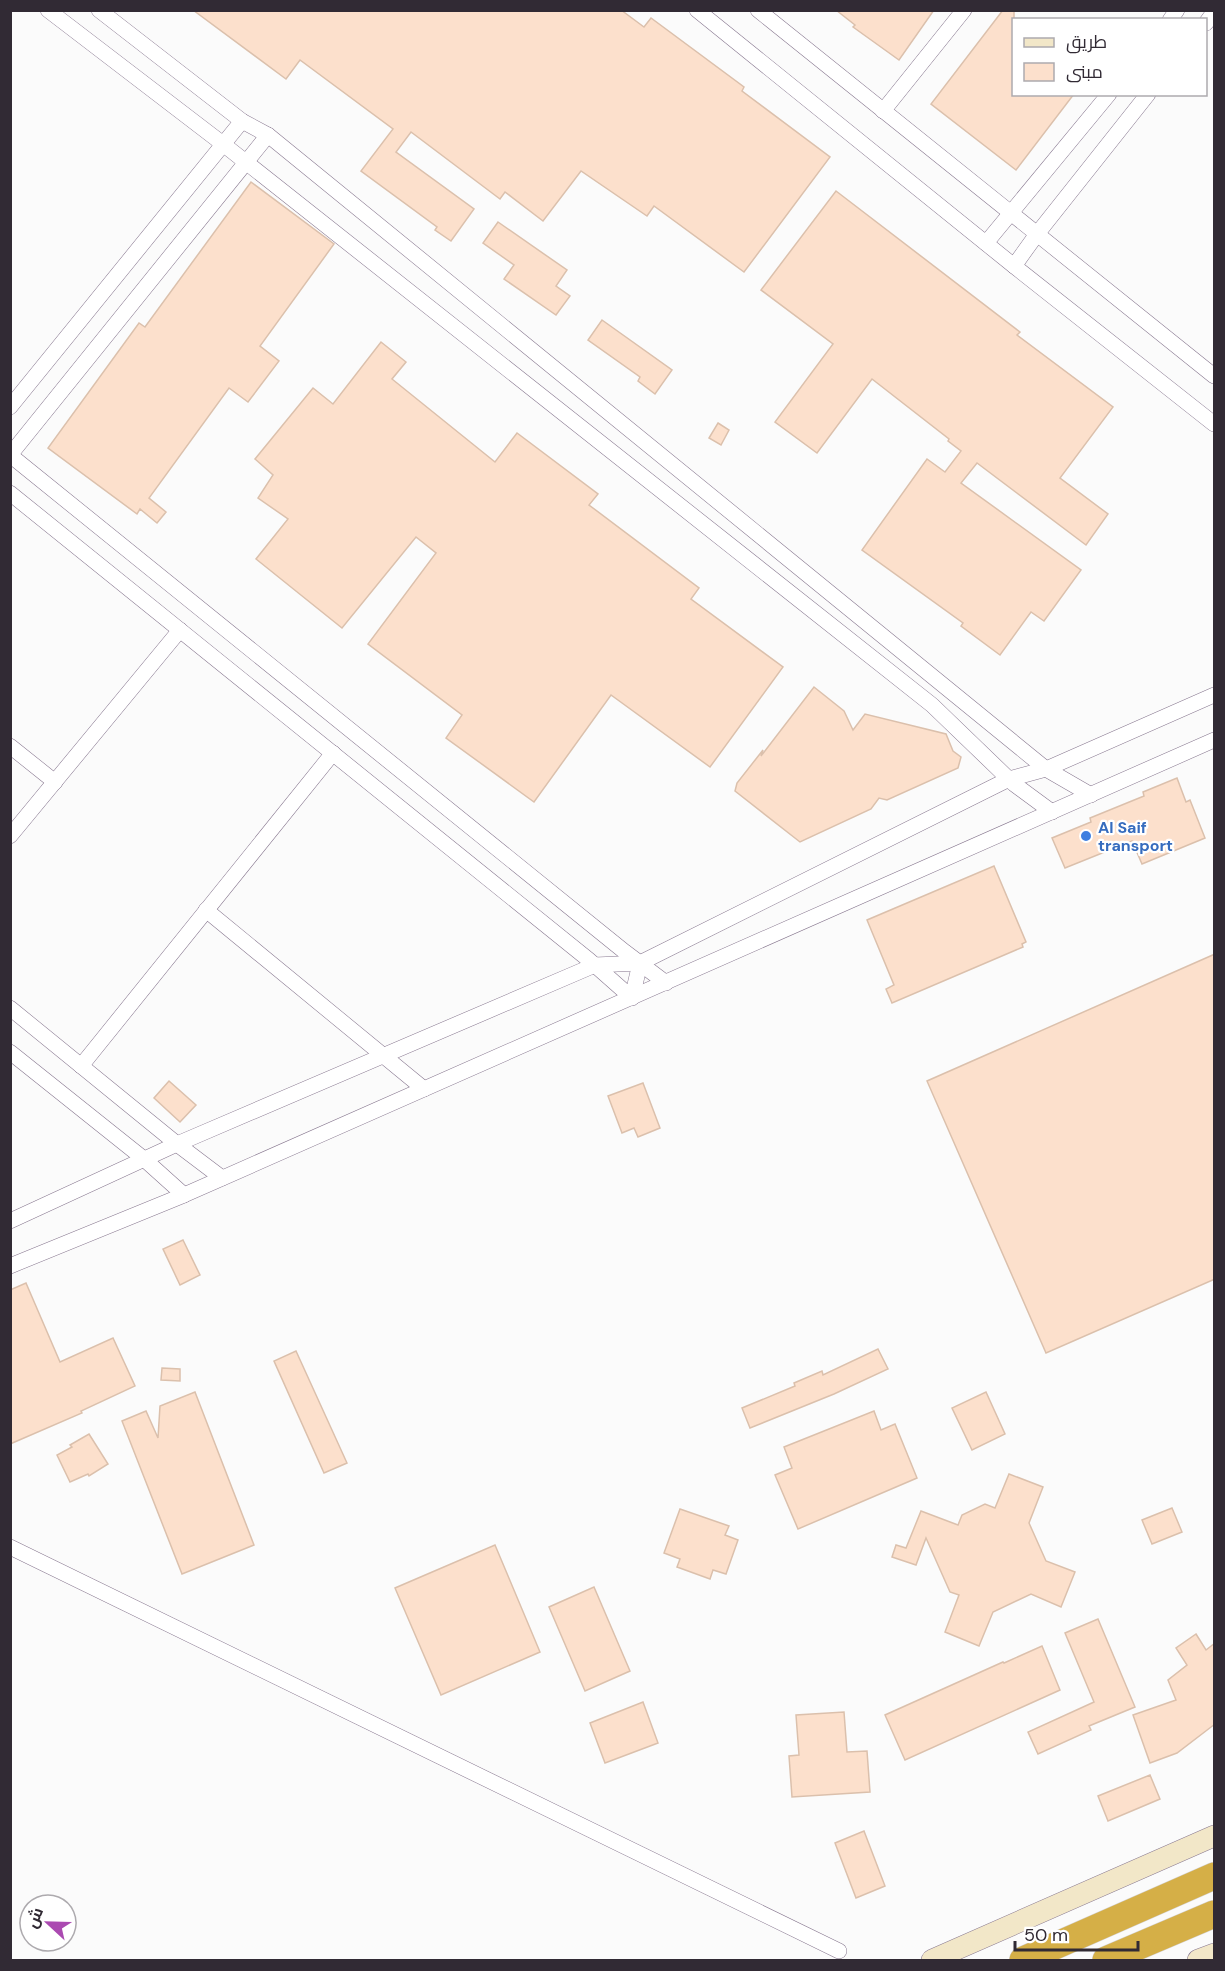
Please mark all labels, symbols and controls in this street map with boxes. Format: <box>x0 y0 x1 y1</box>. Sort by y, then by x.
legend <box>1012 18 1207 96</box>
text: طريق <box>1066 30 1107 54</box>
text: مبنى <box>1066 60 1103 84</box>
place label: Al Saif transport <box>1098 817 1173 856</box>
marker: Al Saif transport <box>1079 829 1093 843</box>
north arrow <box>18 1893 78 1953</box>
text: ش <box>21 1904 48 1931</box>
scale bar <box>1015 1914 1138 1952</box>
text: 50 m <box>1024 1923 1068 1947</box>

